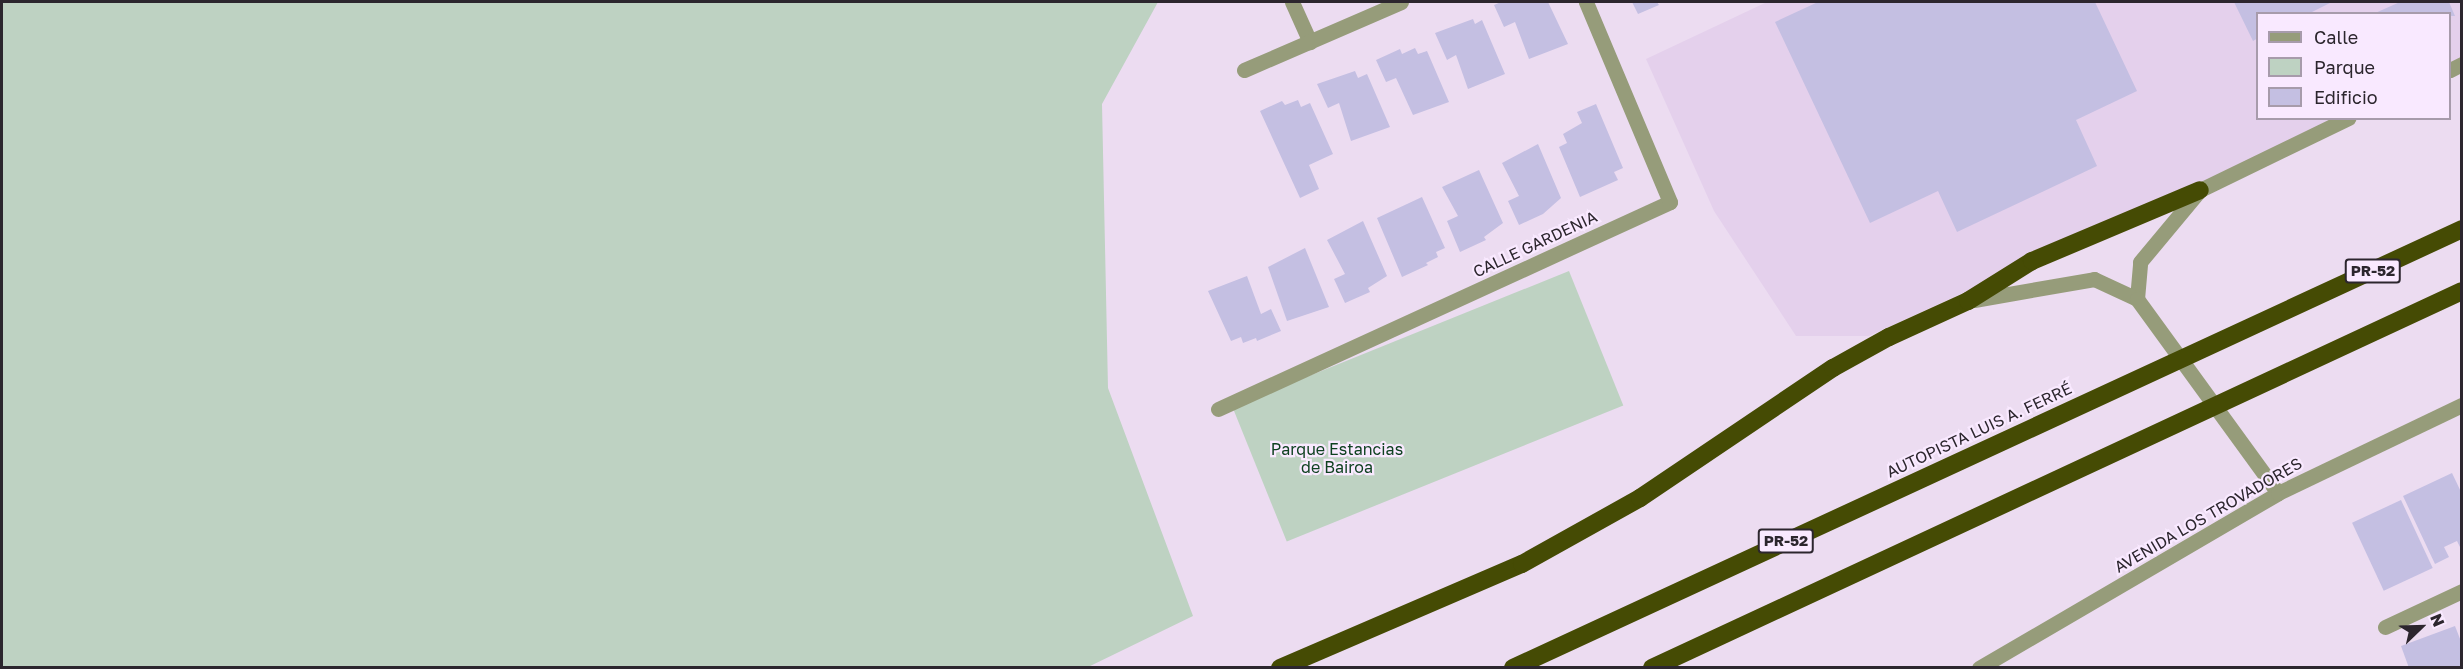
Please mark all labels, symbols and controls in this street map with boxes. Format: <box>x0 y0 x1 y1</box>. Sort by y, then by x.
legend <box>2256 12 2451 120</box>
text: Calle <box>2314 26 2358 48</box>
text: Parque <box>2314 56 2375 78</box>
text: Edificio <box>2314 86 2378 108</box>
street label: CALLE GARDENIA <box>1470 207 1600 281</box>
road number: PR-52 <box>2344 259 2402 283</box>
street label: AUTOPISTA LUIS A. FERRÉ <box>1883 379 2075 481</box>
park label: Parque Estancias de Bairoa <box>1271 439 1403 477</box>
street label: AVENIDA LOS TROVADORES <box>2111 453 2305 577</box>
road number: PR-52 <box>1758 529 1814 553</box>
north arrow <box>2391 597 2451 657</box>
text: N <box>2426 610 2449 629</box>

